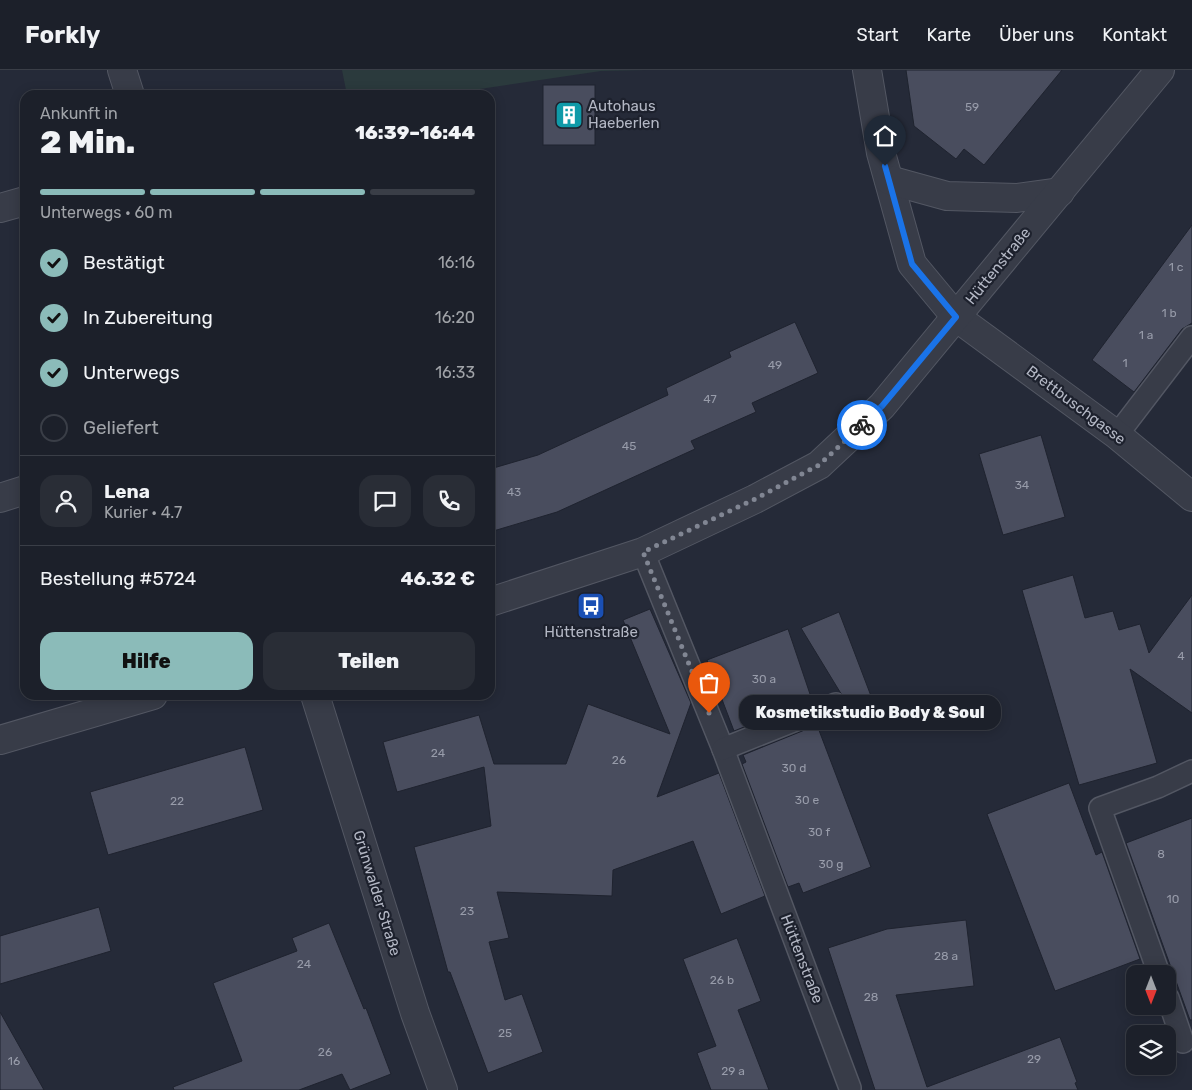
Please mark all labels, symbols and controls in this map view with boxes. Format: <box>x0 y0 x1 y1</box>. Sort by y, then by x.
text: Forkly <box>25 21 100 49</box>
text: Start <box>856 24 899 46</box>
text: Karte <box>927 24 971 46</box>
text: Über uns <box>999 24 1074 46</box>
text: Kontakt <box>1102 24 1167 46</box>
place label: Autohaus Haeberlen <box>588 97 660 132</box>
building icon: Autohaus Haeberlen <box>554 100 584 130</box>
house number: 59 <box>965 100 979 114</box>
text: Ankunft in <box>40 104 118 123</box>
pin <box>864 115 906 166</box>
text: 16:39–16:44 <box>355 121 475 144</box>
icon: home <box>871 122 899 150</box>
text: 2 Min. <box>40 123 135 161</box>
text: Unterwegs · 60 m <box>40 203 172 222</box>
street label: Hüttenstraße <box>962 224 1034 308</box>
icon: check <box>40 249 68 277</box>
text: Bestätigt <box>83 251 165 274</box>
text: 16:16 <box>438 253 475 272</box>
house number: 1 c <box>1169 260 1184 274</box>
icon: check <box>40 304 68 332</box>
text: In Zubereitung <box>83 306 213 329</box>
house number: 1 b <box>1161 306 1177 320</box>
text: 16:20 <box>435 308 475 327</box>
house number: 1 a <box>1139 328 1153 342</box>
house number: 1 <box>1122 356 1128 370</box>
house number: 49 <box>768 358 782 372</box>
icon: check <box>40 359 68 387</box>
text: Unterwegs <box>83 361 180 384</box>
street label: Brettbuschgasse <box>1023 362 1129 448</box>
text: 16:33 <box>435 363 475 382</box>
house number: 47 <box>703 392 717 406</box>
courier <box>837 400 887 450</box>
icon: bike <box>848 411 876 439</box>
text: Geliefert <box>83 416 159 439</box>
house number: 45 <box>622 439 636 453</box>
button: person <box>40 475 92 527</box>
button: chat <box>359 475 411 527</box>
button: phone <box>423 475 475 527</box>
house number: 34 <box>1015 478 1030 492</box>
text: Lena <box>104 480 150 503</box>
house number: 43 <box>507 485 521 499</box>
text: Kurier · 4.7 <box>104 503 182 522</box>
text: Bestellung #5724 <box>40 567 196 590</box>
text: 46.32 € <box>400 567 475 590</box>
bus stop icon: Hüttenstraße <box>576 591 606 621</box>
place label: Hüttenstraße <box>544 623 638 641</box>
button: Hilfe <box>40 632 253 690</box>
button: Teilen <box>263 632 475 690</box>
house number: 4 <box>1177 649 1185 663</box>
pin <box>688 662 730 713</box>
icon: bag <box>695 669 723 697</box>
house number: 30 a <box>752 672 776 686</box>
callout: Kosmetikstudio Body & Soul <box>739 696 1002 730</box>
text: Kosmetikstudio Body & Soul <box>755 703 985 722</box>
house number: 24 <box>431 746 446 760</box>
house number: 26 <box>612 753 626 767</box>
house number: 30 d <box>782 761 806 775</box>
house number: 30 e <box>795 793 820 807</box>
house number: 22 <box>170 794 184 808</box>
house number: 30 f <box>808 825 830 839</box>
street label: Grünwalder Straße <box>349 828 405 958</box>
house number: 8 <box>1157 847 1165 861</box>
house number: 30 g <box>819 857 843 871</box>
house number: 10 <box>1167 892 1179 906</box>
house number: 23 <box>460 904 474 918</box>
street label: Hüttenstraße <box>777 912 827 1006</box>
house number: 28 a <box>934 949 958 963</box>
house number: 24 <box>297 957 312 971</box>
north arrow <box>1126 965 1176 1015</box>
map controls <box>1126 965 1176 1075</box>
house number: 26 b <box>710 973 734 987</box>
house number: 28 <box>864 990 878 1004</box>
button: layers <box>1126 1025 1176 1075</box>
house number: 25 <box>498 1026 512 1040</box>
house number: 26 <box>318 1045 332 1059</box>
house number: 29 <box>1027 1052 1041 1066</box>
house number: 16 <box>8 1054 20 1068</box>
house number: 29 a <box>721 1064 745 1078</box>

